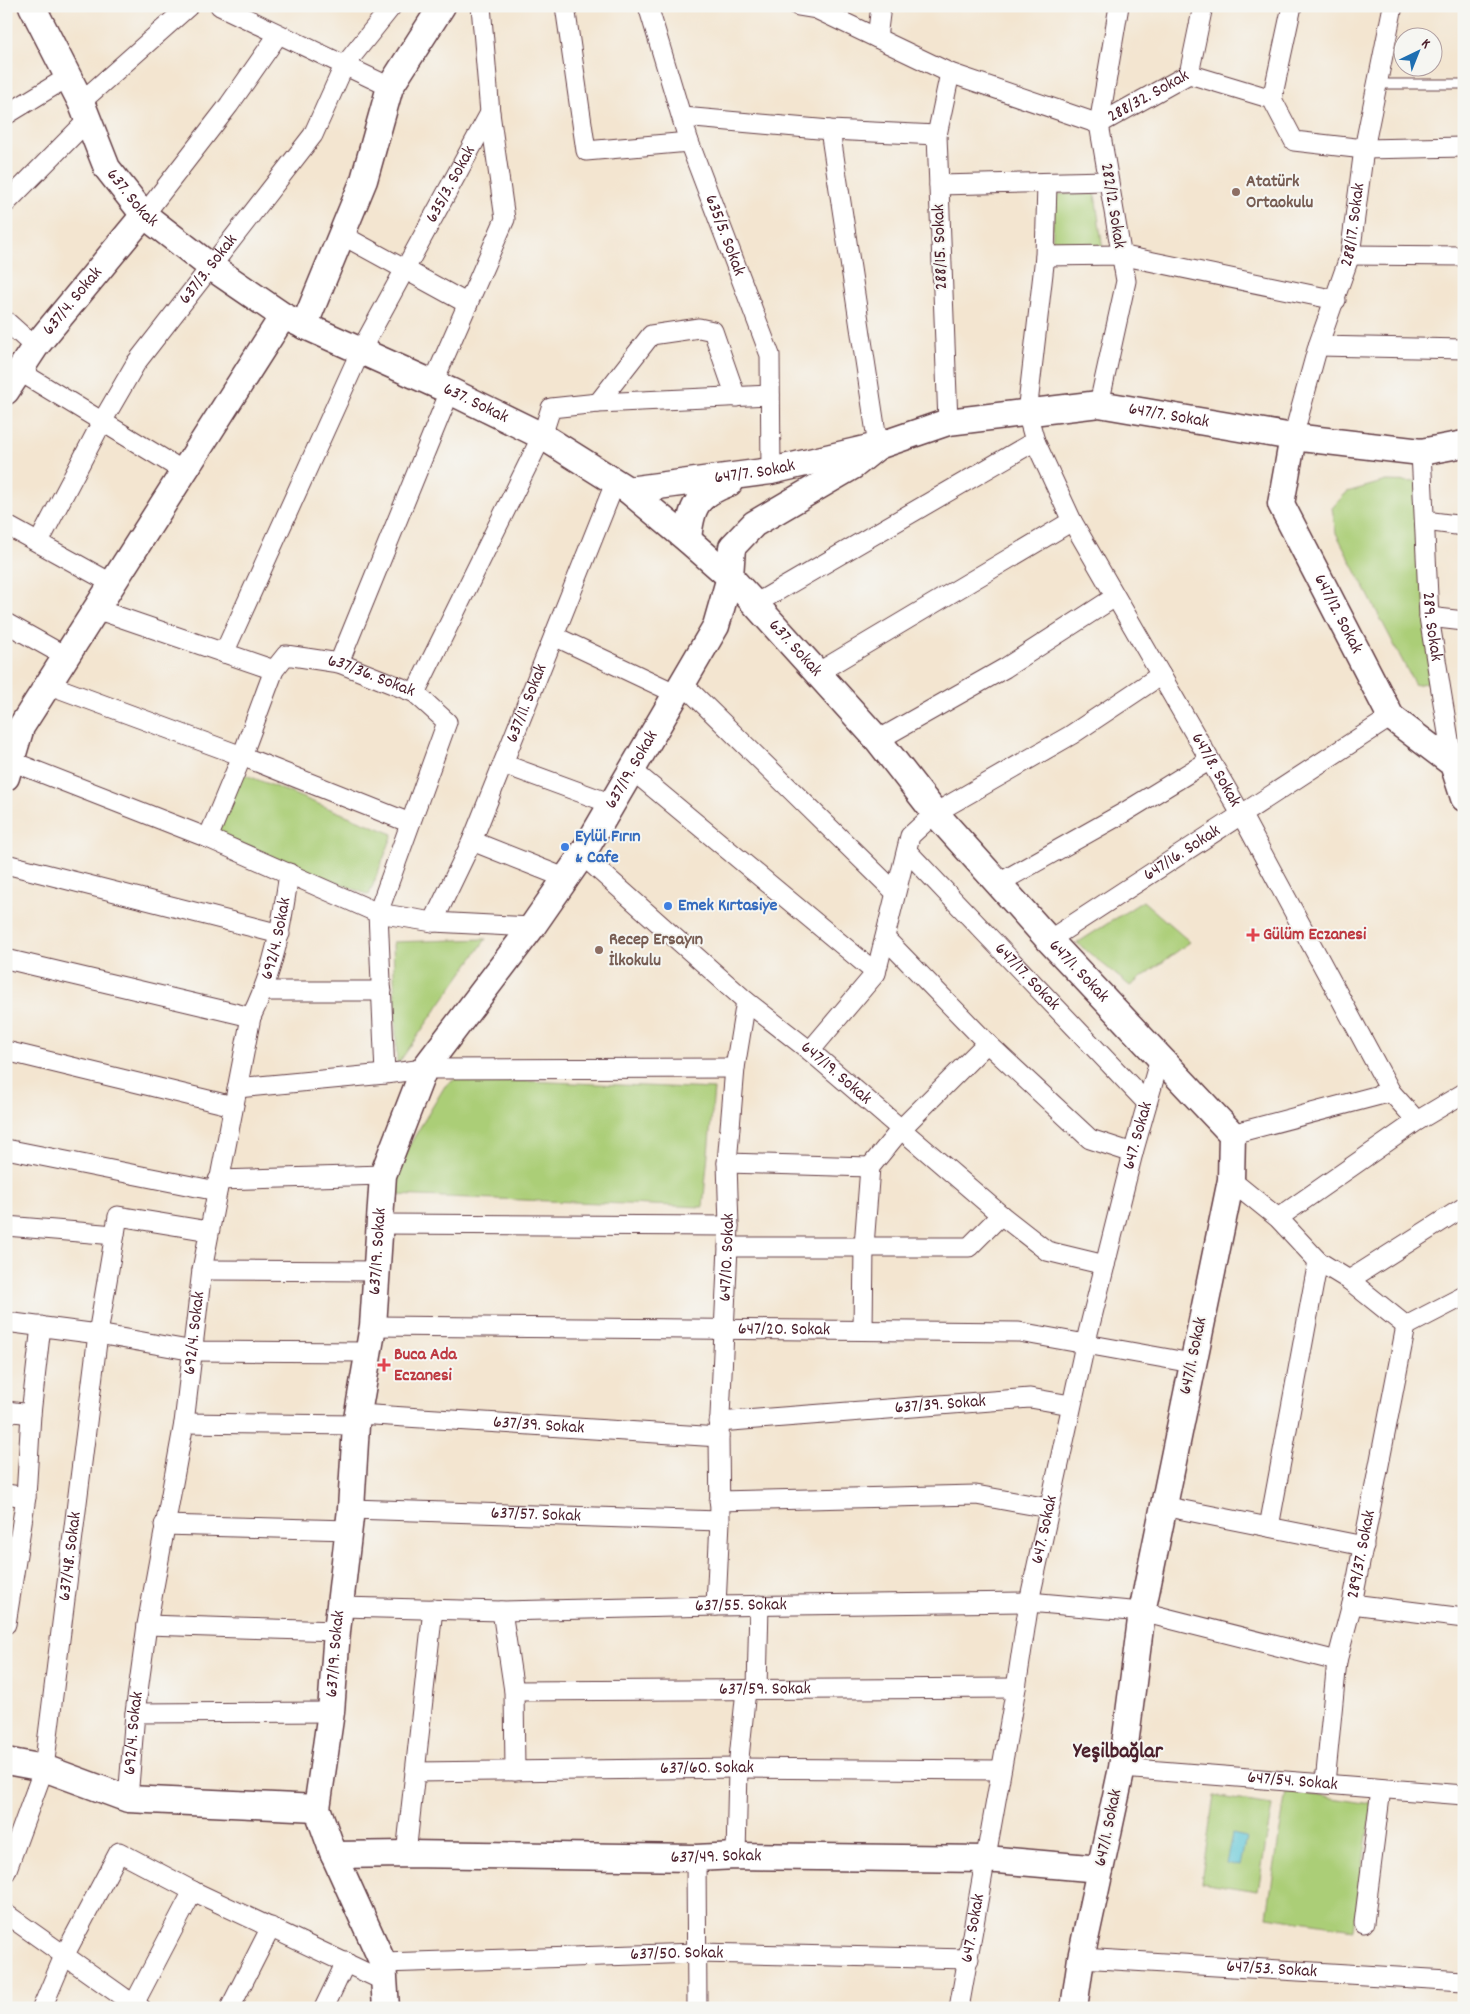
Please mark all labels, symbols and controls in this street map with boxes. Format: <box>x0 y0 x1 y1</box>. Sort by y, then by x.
north arrow <box>1392 28 1442 78</box>
text: K <box>1416 34 1435 54</box>
street label: 288/32. Sokak <box>1103 64 1194 129</box>
street label: 635/3. Sokak <box>420 141 482 228</box>
street label: 282/12. Sokak <box>1093 161 1131 251</box>
street label: 637. Sokak <box>100 164 163 234</box>
place label: Atatürk Ortaokulu <box>1246 170 1314 216</box>
street label: 288/17. Sokak <box>1334 182 1372 271</box>
marker: Atatürk Ortaokulu <box>1230 186 1242 198</box>
street label: 635/5. Sokak <box>698 191 751 280</box>
street label: 288/15. Sokak <box>927 204 955 290</box>
street label: 637/3. Sokak <box>173 229 244 310</box>
street label: 637/4. Sokak <box>37 261 109 341</box>
street label: 637. Sokak <box>439 377 513 430</box>
street label: 647/7. Sokak <box>1126 397 1211 435</box>
street label: 647/7. Sokak <box>713 453 798 491</box>
street label: 647/12. Sokak <box>1307 570 1369 658</box>
street label: 289. Sokak <box>1415 591 1449 663</box>
street label: 637. Sokak <box>762 614 828 683</box>
street label: 637/36. Sokak <box>326 649 419 704</box>
street label: 637/11. Sokak <box>500 660 554 747</box>
street label: 637/19. Sokak <box>599 726 665 814</box>
street label: 647/8. Sokak <box>1184 728 1247 812</box>
street label: 647/16. Sokak <box>1139 819 1226 888</box>
place label: Eylül Fırın & Cafe <box>575 825 641 871</box>
marker: Eylül Fırın & Cafe <box>559 841 571 853</box>
place label: Emek Kırtasiye <box>678 894 778 919</box>
street label: 692/4. Sokak <box>255 896 298 983</box>
marker: Emek Kırtasiye <box>662 900 674 912</box>
place label: Gülüm Eczanesi <box>1263 923 1367 948</box>
place label: Recep Ersayın İlkokulu <box>609 928 703 974</box>
marker: Gülüm Eczanesi <box>1247 929 1259 941</box>
street label: 647/1. Sokak <box>1042 934 1115 1008</box>
street label: 647/17. Sokak <box>988 937 1066 1017</box>
marker: Recep Ersayın İlkokulu <box>593 944 605 956</box>
street label: 647/19. Sokak <box>795 1035 877 1111</box>
street label: 647. Sokak <box>1117 1099 1159 1172</box>
street label: 637/19. Sokak <box>363 1207 393 1296</box>
street label: 647/10. Sokak <box>713 1213 742 1302</box>
street label: 692/4. Sokak <box>177 1290 212 1376</box>
street label: 647/1. Sokak <box>1174 1315 1214 1397</box>
street label: 647/20. Sokak <box>738 1317 830 1343</box>
place label: Buca Ada Eczanesi <box>394 1343 457 1389</box>
marker: Buca Ada Eczanesi <box>378 1359 390 1371</box>
street label: 637/39. Sokak <box>894 1389 987 1421</box>
street label: 637/39. Sokak <box>492 1410 585 1441</box>
street label: 647. Sokak <box>1025 1493 1064 1566</box>
street label: 637/57. Sokak <box>490 1501 582 1529</box>
street label: 289/37. Sokak <box>1341 1508 1382 1601</box>
street label: 637/48. Sokak <box>52 1510 88 1603</box>
street label: 637/55. Sokak <box>695 1593 787 1619</box>
street label: 637/19. Sokak <box>320 1609 352 1698</box>
street label: 637/59. Sokak <box>719 1677 811 1702</box>
street label: 692/4. Sokak <box>117 1690 150 1776</box>
district label: Yeşilbağlar <box>1072 1737 1164 1768</box>
street label: 637/60. Sokak <box>660 1756 754 1781</box>
street label: 647/54. Sokak <box>1246 1765 1339 1797</box>
street label: 647/1. Sokak <box>1089 1787 1129 1869</box>
street label: 637/49. Sokak <box>670 1843 762 1871</box>
street label: 647. Sokak <box>955 1892 992 1965</box>
street label: 637/50. Sokak <box>630 1940 724 1968</box>
street label: 647/53. Sokak <box>1225 1954 1318 1985</box>

